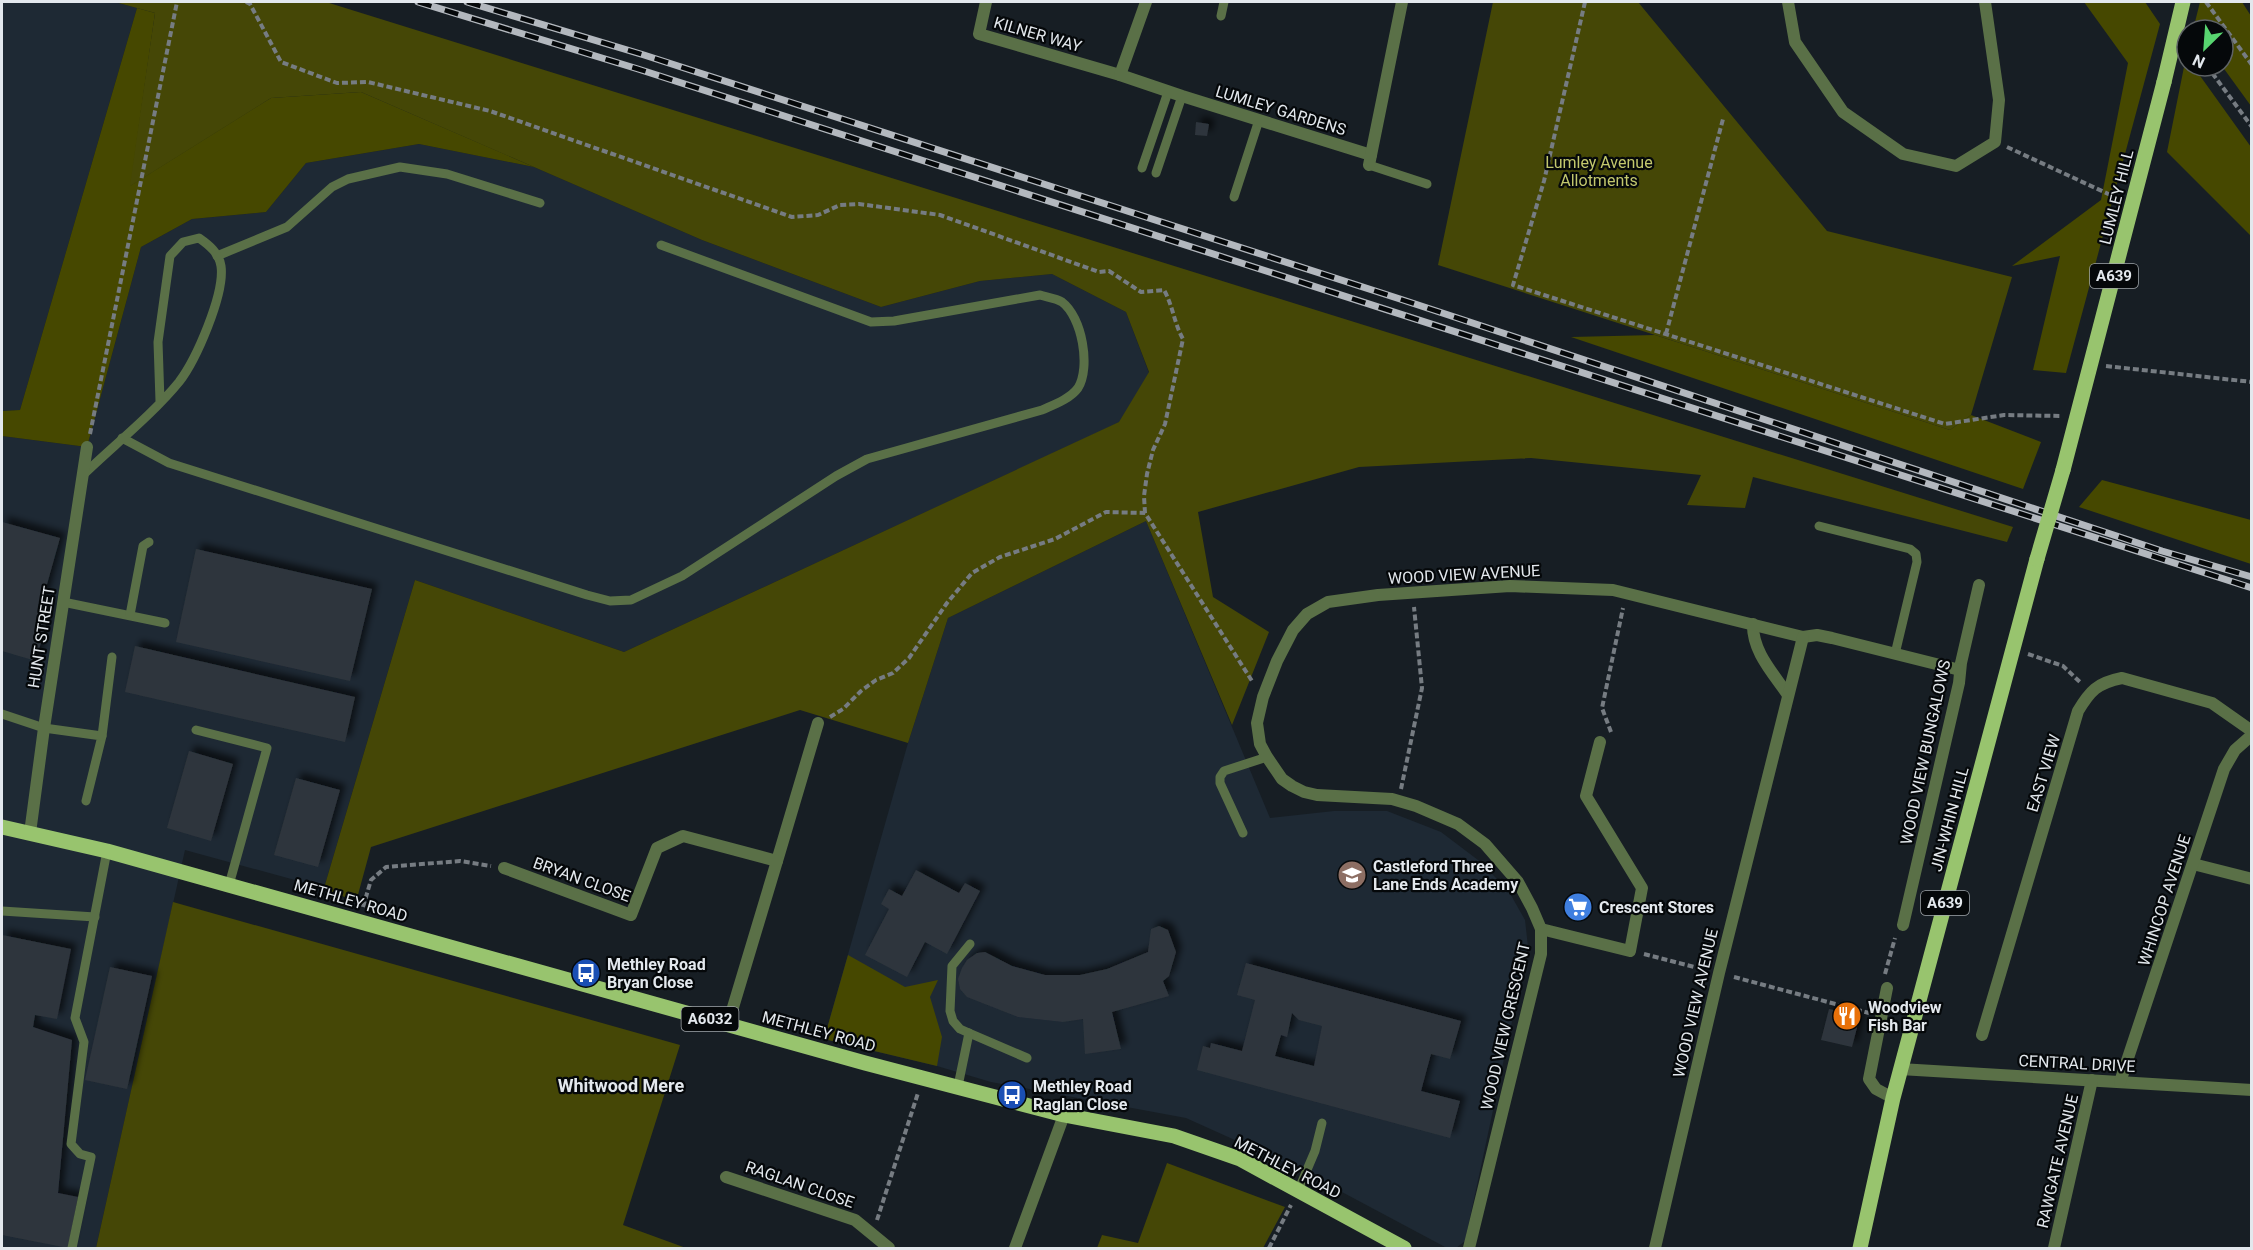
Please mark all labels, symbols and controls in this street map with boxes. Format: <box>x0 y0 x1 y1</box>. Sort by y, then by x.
street label: KILNER WAY <box>992 13 1084 56</box>
north arrow <box>2175 18 2235 78</box>
text: N <box>2190 50 2208 72</box>
street label: LUMLEY GARDENS <box>1213 82 1348 139</box>
street label: LUMLEY HILL <box>2096 147 2138 246</box>
park label: Lumley Avenue Allotments <box>1545 153 1653 190</box>
road number: A639 <box>2090 264 2138 288</box>
street label: WOOD VIEW AVENUE <box>1387 561 1541 588</box>
street label: HUNT STREET <box>24 584 59 689</box>
street label: WOOD VIEW BUNGALOWS <box>1897 658 1954 846</box>
street label: EAST VIEW <box>2023 732 2064 814</box>
street label: JIN-WHIN HILL <box>1926 764 1973 873</box>
street label: WHINCOP AVENUE <box>2134 832 2195 968</box>
street label: BRYAN CLOSE <box>531 853 633 906</box>
place label: Castleford Three Lane Ends Academy <box>1373 857 1519 894</box>
school or university icon: Castleford Three Lane Ends Academy <box>1336 859 1368 891</box>
street label: METHLEY ROAD <box>292 875 410 926</box>
supermarket icon: Crescent Stores <box>1562 891 1594 923</box>
road number: A639 <box>1921 891 1969 915</box>
place label: Crescent Stores <box>1599 898 1714 917</box>
street label: WOOD VIEW AVENUE <box>1669 927 1722 1079</box>
street label: WOOD VIEW CRESCENT <box>1477 940 1534 1112</box>
place label: Methley Road Bryan Close <box>607 955 706 992</box>
bus stop icon: Methley Road Bryan Close <box>570 957 602 989</box>
place label: Woodview Fish Bar <box>1868 998 1942 1035</box>
restaurant icon: Woodview Fish Bar <box>1831 1000 1863 1032</box>
road number: A6032 <box>682 1007 738 1031</box>
street label: METHLEY ROAD <box>760 1007 878 1056</box>
street label: CENTRAL DRIVE <box>2018 1051 2136 1076</box>
district label: Whitwood Mere <box>558 1075 685 1096</box>
place label: Methley Road Raglan Close <box>1033 1077 1132 1114</box>
bus stop icon: Methley Road Raglan Close <box>996 1079 1028 1111</box>
street label: RAWGATE AVENUE <box>2033 1092 2082 1230</box>
street label: METHLEY ROAD <box>1231 1132 1344 1202</box>
street label: RAGLAN CLOSE <box>743 1157 857 1212</box>

